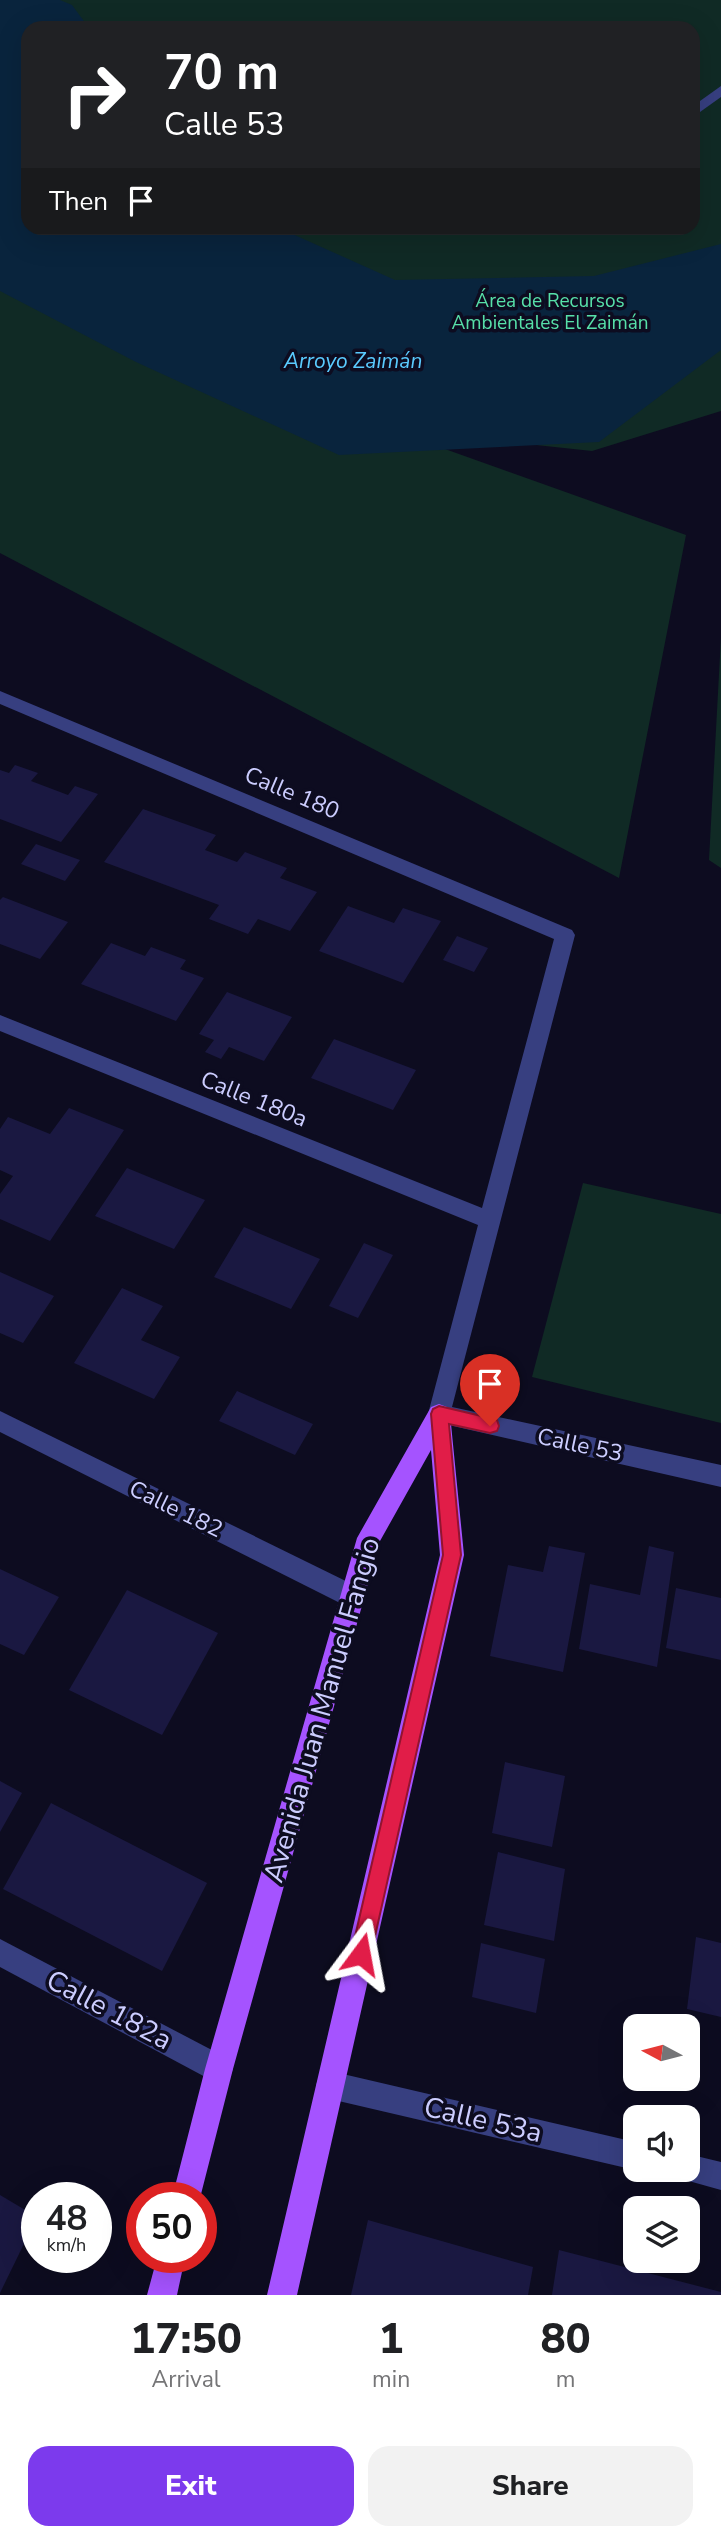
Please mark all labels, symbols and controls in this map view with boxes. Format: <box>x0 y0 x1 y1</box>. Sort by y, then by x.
text: 70 m <box>164 39 279 106</box>
icon: right <box>49 49 140 140</box>
text: Calle 53 <box>164 103 284 146</box>
icon: arrive <box>122 182 160 220</box>
text: Then <box>49 184 108 219</box>
park label: Área de Recursos Ambientales El Zaimán <box>451 288 649 336</box>
water label: Arroyo Zaimán <box>283 347 422 375</box>
street label: Calle 180 <box>240 759 344 827</box>
street label: Calle 180a <box>196 1064 312 1134</box>
pin <box>460 1354 520 1426</box>
icon: arrive <box>471 1365 509 1403</box>
street label: Calle 53 <box>534 1421 626 1469</box>
street label: Calle 182 <box>124 1473 228 1545</box>
street label: Avenida Juan Manuel Fangio <box>255 1533 389 1887</box>
position arrow <box>324 1917 398 1991</box>
street label: Calle 182a <box>40 1961 178 2059</box>
north arrow <box>623 2014 700 2091</box>
map controls <box>623 2014 700 2273</box>
street label: Calle 53a <box>420 2088 546 2152</box>
button: sound <box>623 2105 700 2182</box>
speed limit sign: 50 <box>126 2182 217 2273</box>
text: 48 <box>45 2195 88 2242</box>
button: layers <box>623 2196 700 2273</box>
text: km/h <box>47 2233 86 2257</box>
text: 17:50 <box>130 2311 242 2368</box>
text: 1 <box>379 2311 404 2368</box>
text: 80 <box>540 2311 591 2368</box>
text: Arrival <box>151 2364 221 2395</box>
text: min <box>372 2364 410 2395</box>
text: m <box>556 2364 575 2395</box>
button: Exit <box>28 2446 354 2526</box>
button: Share <box>368 2446 693 2526</box>

